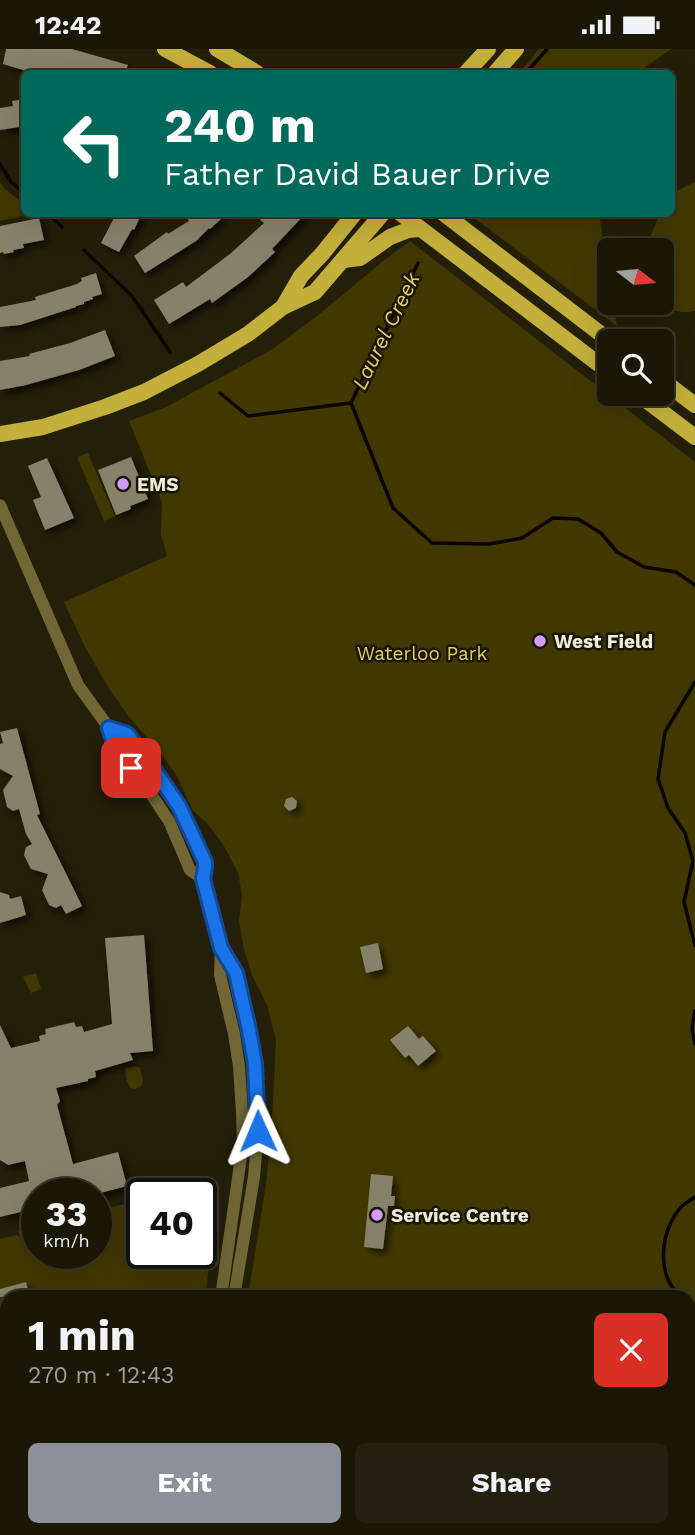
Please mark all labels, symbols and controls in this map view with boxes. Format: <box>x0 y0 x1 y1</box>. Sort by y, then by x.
text: 12:42 <box>35 10 102 40</box>
text: 240 m <box>164 96 316 154</box>
icon: left <box>49 98 140 189</box>
text: Father David Bauer Drive <box>164 155 551 193</box>
north arrow <box>597 238 674 315</box>
map controls <box>597 238 674 406</box>
water label: Laurel Creek <box>346 268 425 393</box>
button: search <box>597 329 674 406</box>
place label: EMS <box>137 473 179 496</box>
marker: EMS <box>115 476 131 492</box>
place label: West Field <box>554 630 653 653</box>
marker: West Field <box>532 633 548 649</box>
park label: Waterloo Park <box>357 642 487 665</box>
pin <box>101 738 161 798</box>
icon: arrive <box>112 749 150 787</box>
position arrow <box>221 1094 295 1168</box>
speed limit sign: 40 <box>126 1178 217 1269</box>
text: 33 <box>46 1193 87 1235</box>
place label: Service Centre <box>391 1204 529 1227</box>
marker: Service Centre <box>369 1207 385 1223</box>
text: km/h <box>43 1230 90 1251</box>
text: 1 min <box>28 1311 136 1360</box>
button: close <box>594 1313 668 1387</box>
text: 270 m · 12:43 <box>28 1362 175 1389</box>
button: Exit <box>28 1443 341 1523</box>
button: Share <box>355 1443 668 1523</box>

